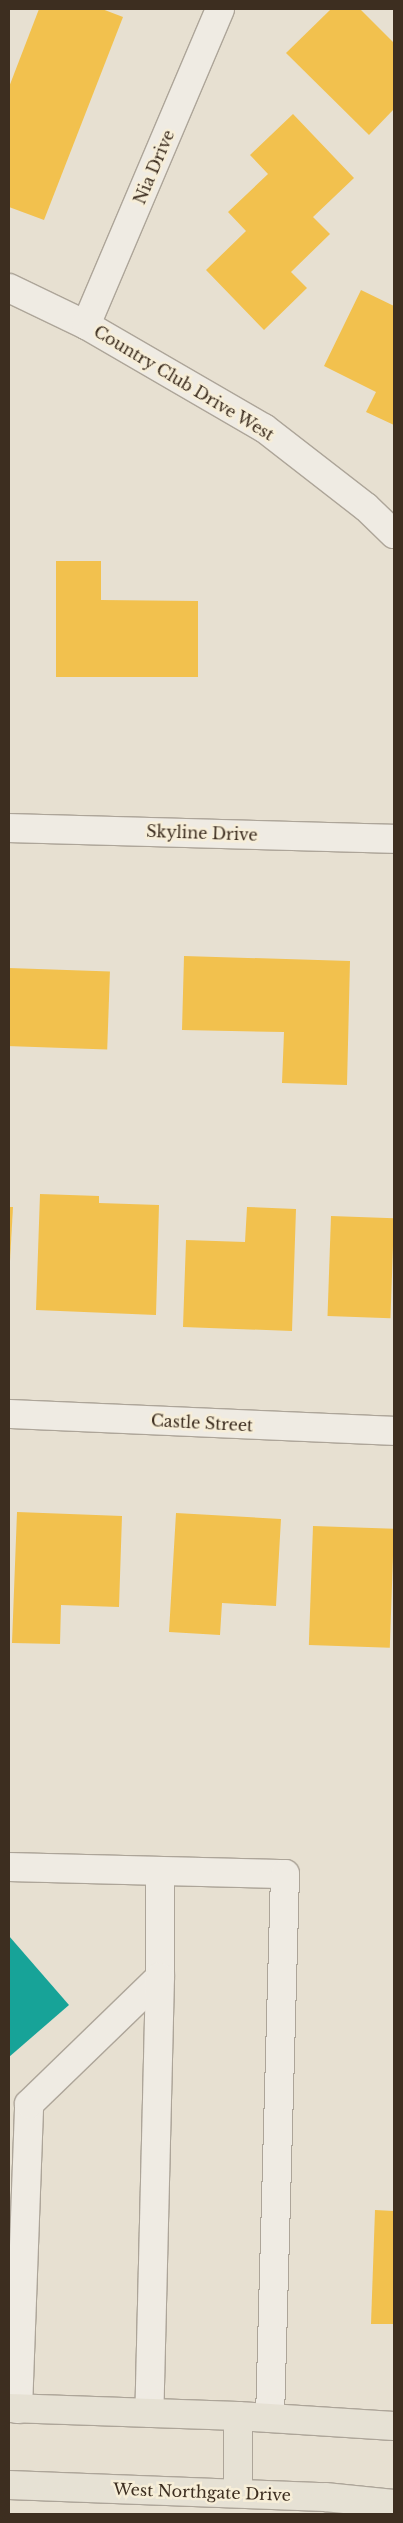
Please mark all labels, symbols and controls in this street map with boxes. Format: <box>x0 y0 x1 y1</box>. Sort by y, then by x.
street label: Nia Drive <box>130 127 178 207</box>
street label: Country Club Drive West <box>90 321 278 445</box>
street label: Skyline Drive <box>146 821 258 845</box>
street label: Castle Street <box>151 1411 253 1435</box>
street label: West Northgate Drive <box>113 2479 291 2505</box>

